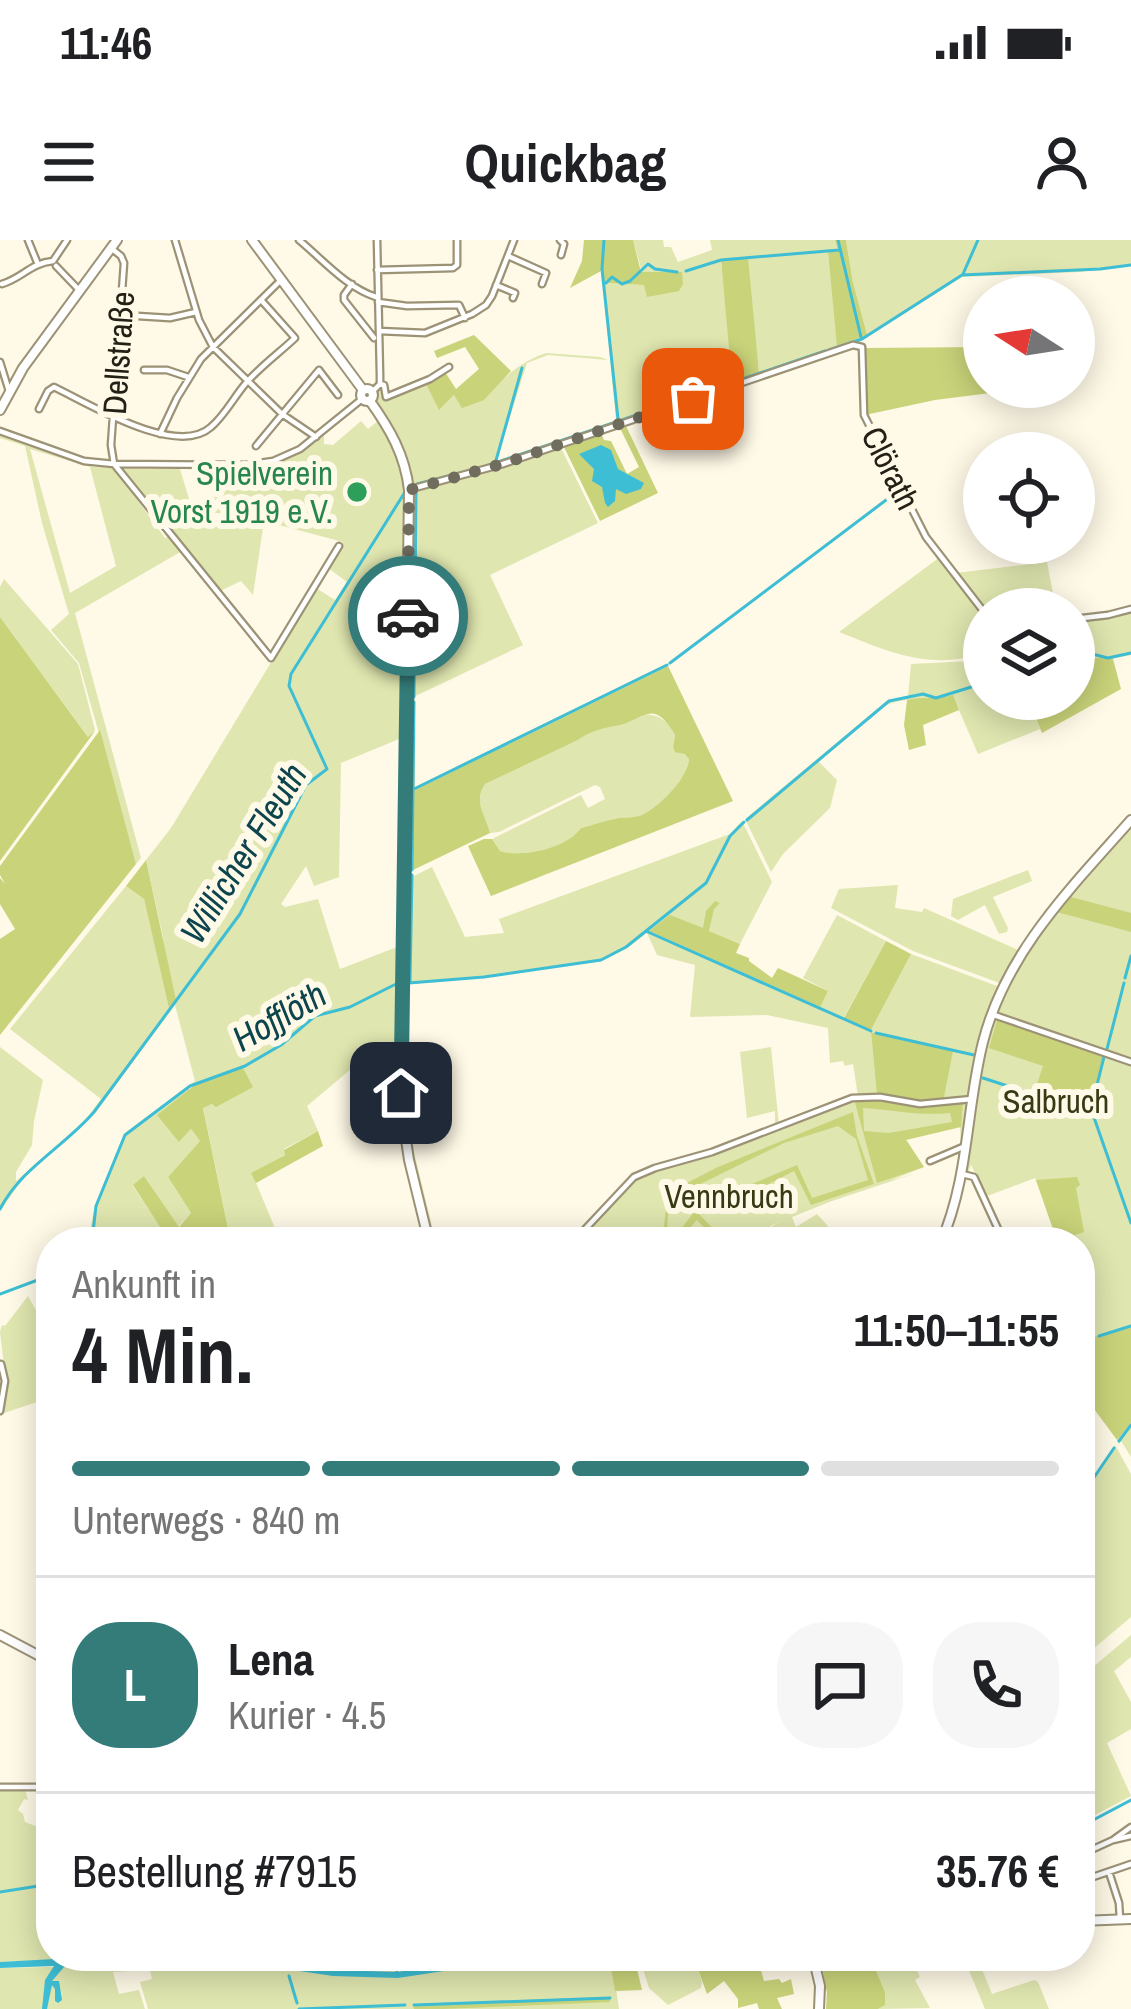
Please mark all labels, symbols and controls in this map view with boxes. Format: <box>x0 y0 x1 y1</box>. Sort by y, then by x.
text: 11:46 <box>60 12 152 73</box>
text: Quickbag <box>465 126 666 199</box>
icon: menu <box>36 129 102 195</box>
icon: person <box>1029 129 1095 195</box>
north arrow <box>963 276 1095 408</box>
map controls <box>963 276 1095 720</box>
street label: Dellstraße <box>92 290 144 416</box>
pin <box>642 348 744 450</box>
icon: bag <box>660 366 726 432</box>
street label: Clörath <box>852 419 930 517</box>
button: locate <box>963 432 1095 564</box>
place label: Spielverein Vorst 1919 e.V. <box>150 451 333 533</box>
marker: Spielverein Vorst 1919 e.V. <box>344 479 370 505</box>
courier <box>348 556 468 676</box>
icon: car <box>375 583 441 649</box>
button: layers <box>963 588 1095 720</box>
water label: Willicher Fleuth <box>168 754 318 952</box>
water label: Hofflöth <box>223 970 335 1062</box>
pin <box>350 1042 452 1144</box>
icon: home <box>368 1060 434 1126</box>
park label: Salbruch <box>1003 1079 1109 1123</box>
park label: Vennbruch <box>664 1174 794 1218</box>
text: Ankunft in <box>72 1258 216 1310</box>
text: 11:50–11:55 <box>854 1299 1059 1360</box>
text: 4 Min. <box>72 1302 253 1407</box>
text: Unterwegs · 840 m <box>72 1494 340 1546</box>
button: chat <box>777 1622 903 1748</box>
button: phone <box>933 1622 1059 1748</box>
text: Lena <box>228 1628 314 1689</box>
text: L <box>124 1654 146 1715</box>
text: Kurier · 4.5 <box>228 1689 386 1741</box>
text: Bestellung #7915 <box>72 1840 357 1901</box>
text: 35.76 € <box>936 1840 1059 1901</box>

